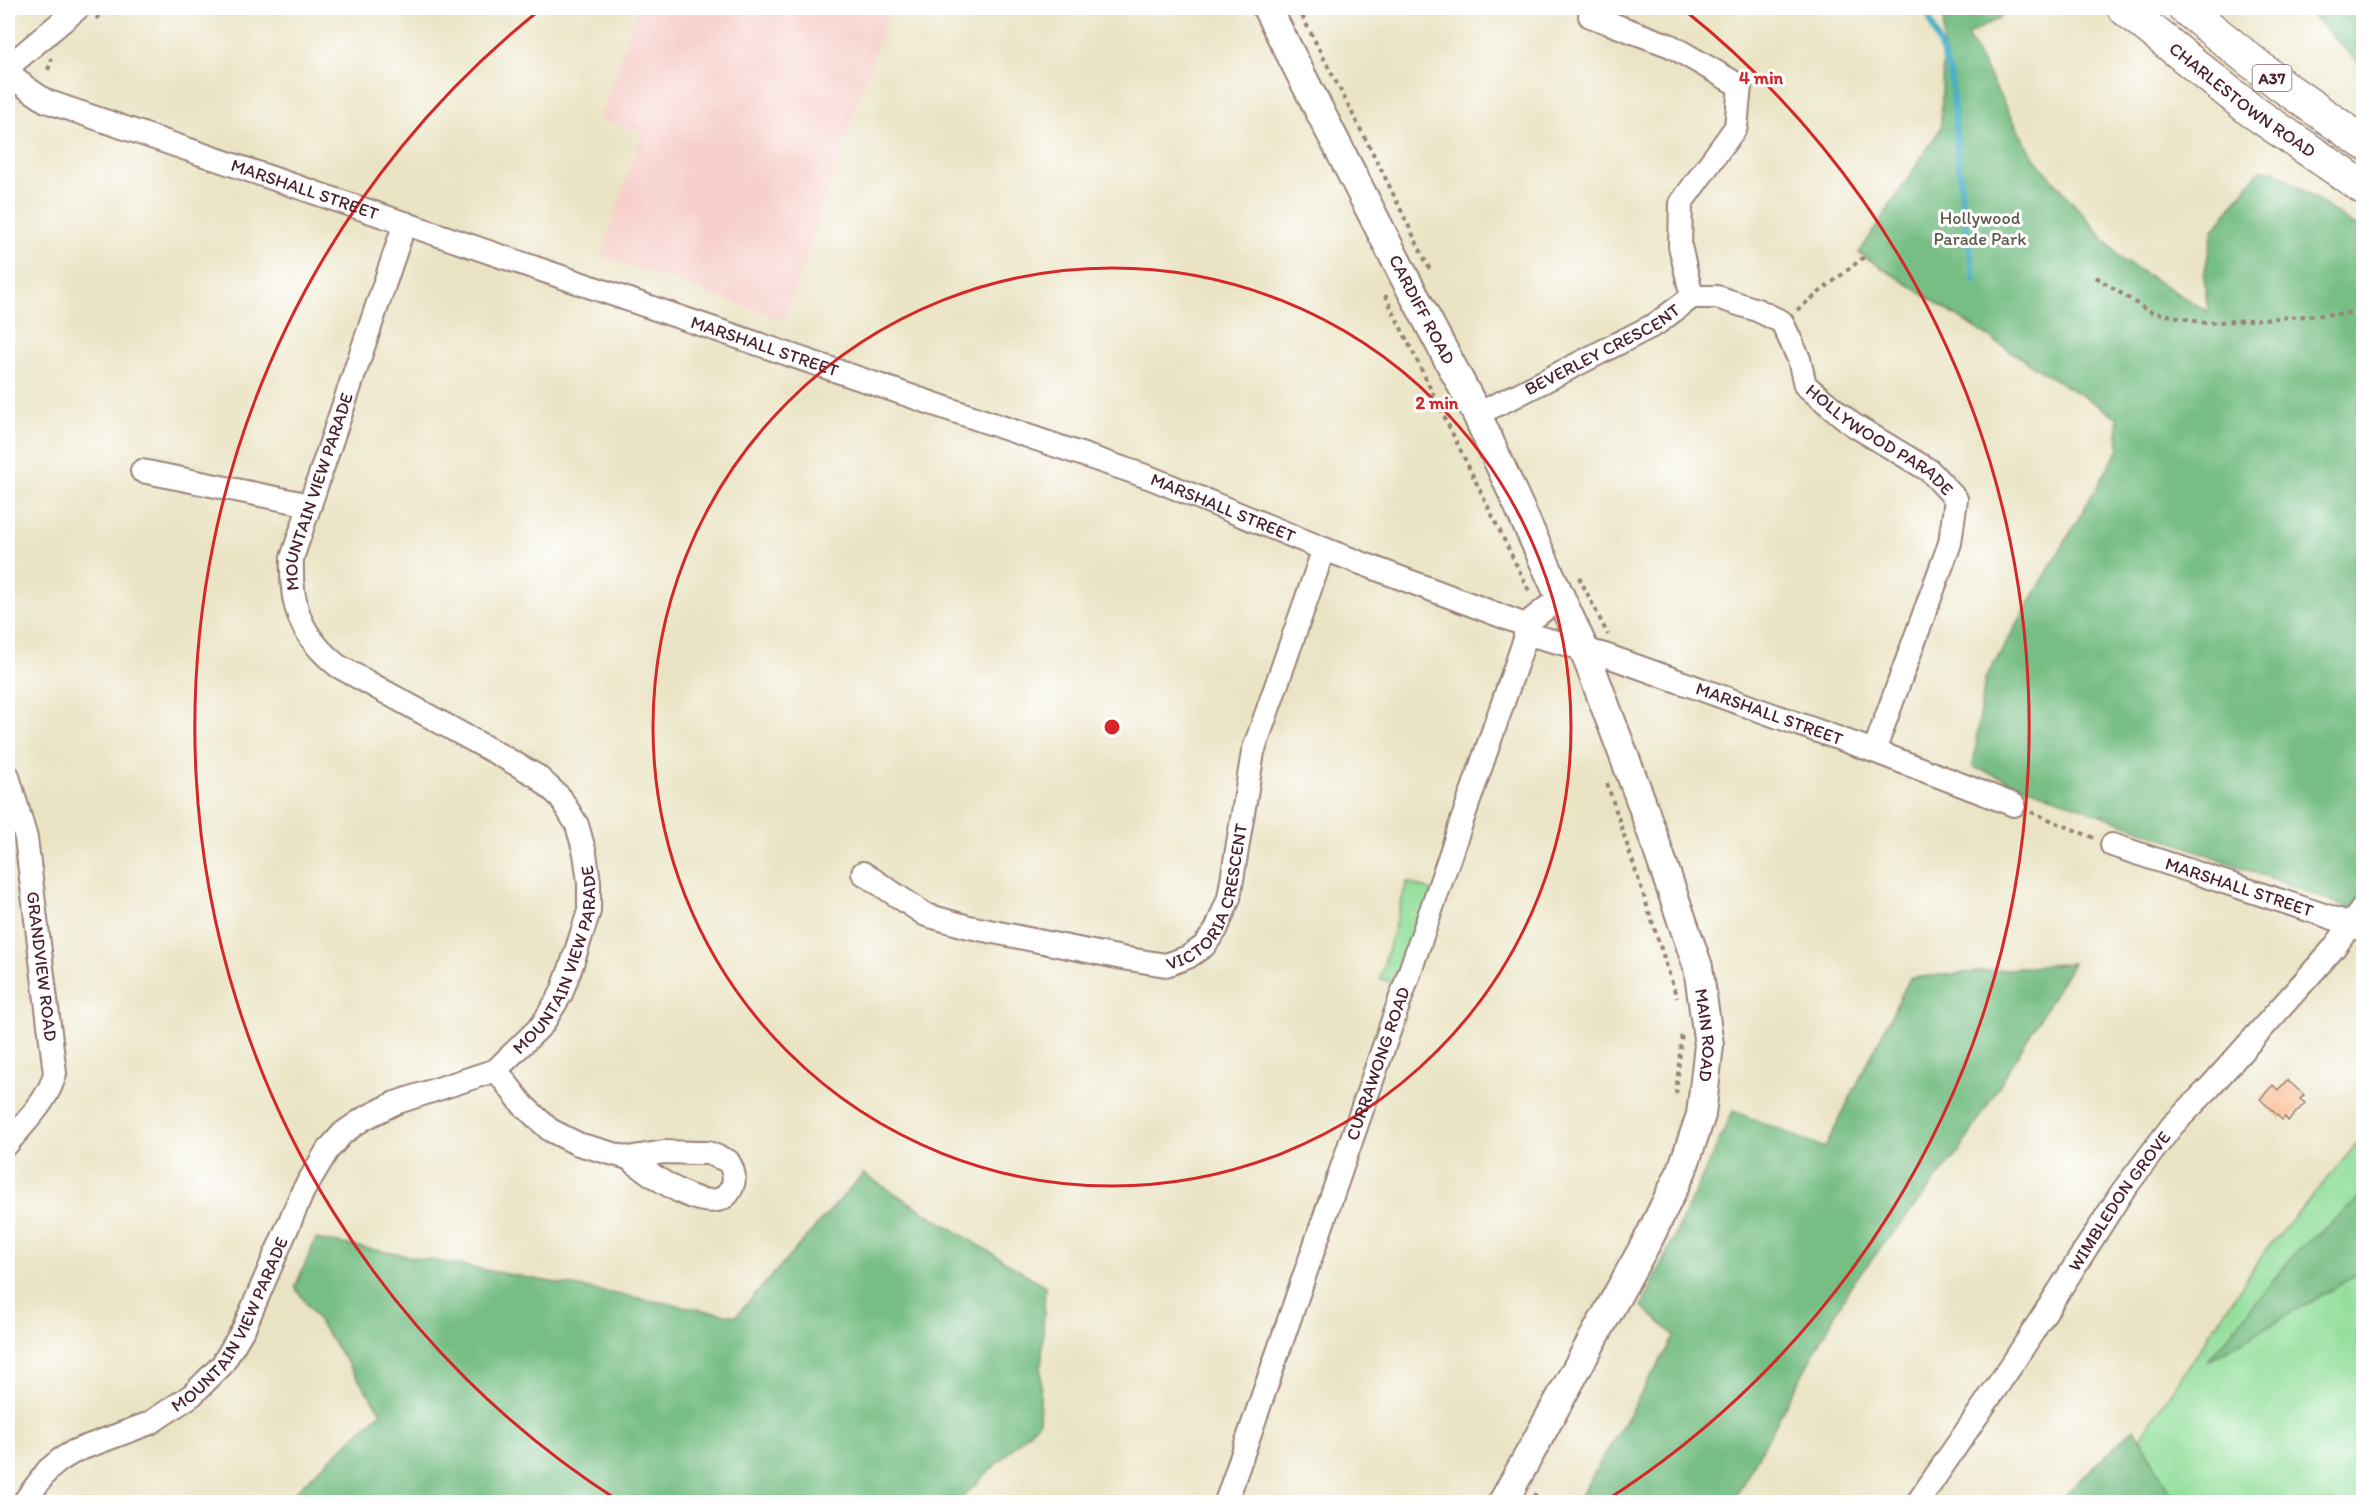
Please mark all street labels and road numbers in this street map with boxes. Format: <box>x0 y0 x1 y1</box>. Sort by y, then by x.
street label: CHARLESTOWN ROAD <box>2165 38 2320 163</box>
road number: A37 <box>2252 65 2292 91</box>
street label: MARSHALL STREET <box>228 154 382 225</box>
street label: CARDIFF ROAD <box>1384 251 1460 368</box>
street label: BEVERLEY CRESCENT <box>1521 299 1684 400</box>
street label: MARSHALL STREET <box>688 311 842 382</box>
street label: HOLLYWOOD PARADE <box>1801 379 1958 500</box>
street label: MOUNTAIN VIEW PARADE <box>280 390 358 592</box>
street label: MARSHALL STREET <box>1147 468 1299 547</box>
street label: MARSHALL STREET <box>1693 677 1846 750</box>
street label: VICTORIA CRESCENT <box>1163 822 1252 975</box>
street label: MARSHALL STREET <box>2162 852 2316 922</box>
street label: MOUNTAIN VIEW PARADE <box>508 864 601 1059</box>
street label: GRANDVIEW ROAD <box>22 890 62 1043</box>
street label: CURRAWONG ROAD <box>1341 984 1415 1143</box>
street label: MAIN ROAD <box>1690 987 1720 1083</box>
street label: WIMBLEDON GROVE <box>2063 1127 2175 1275</box>
street label: MOUNTAIN VIEW PARADE <box>167 1234 293 1417</box>

